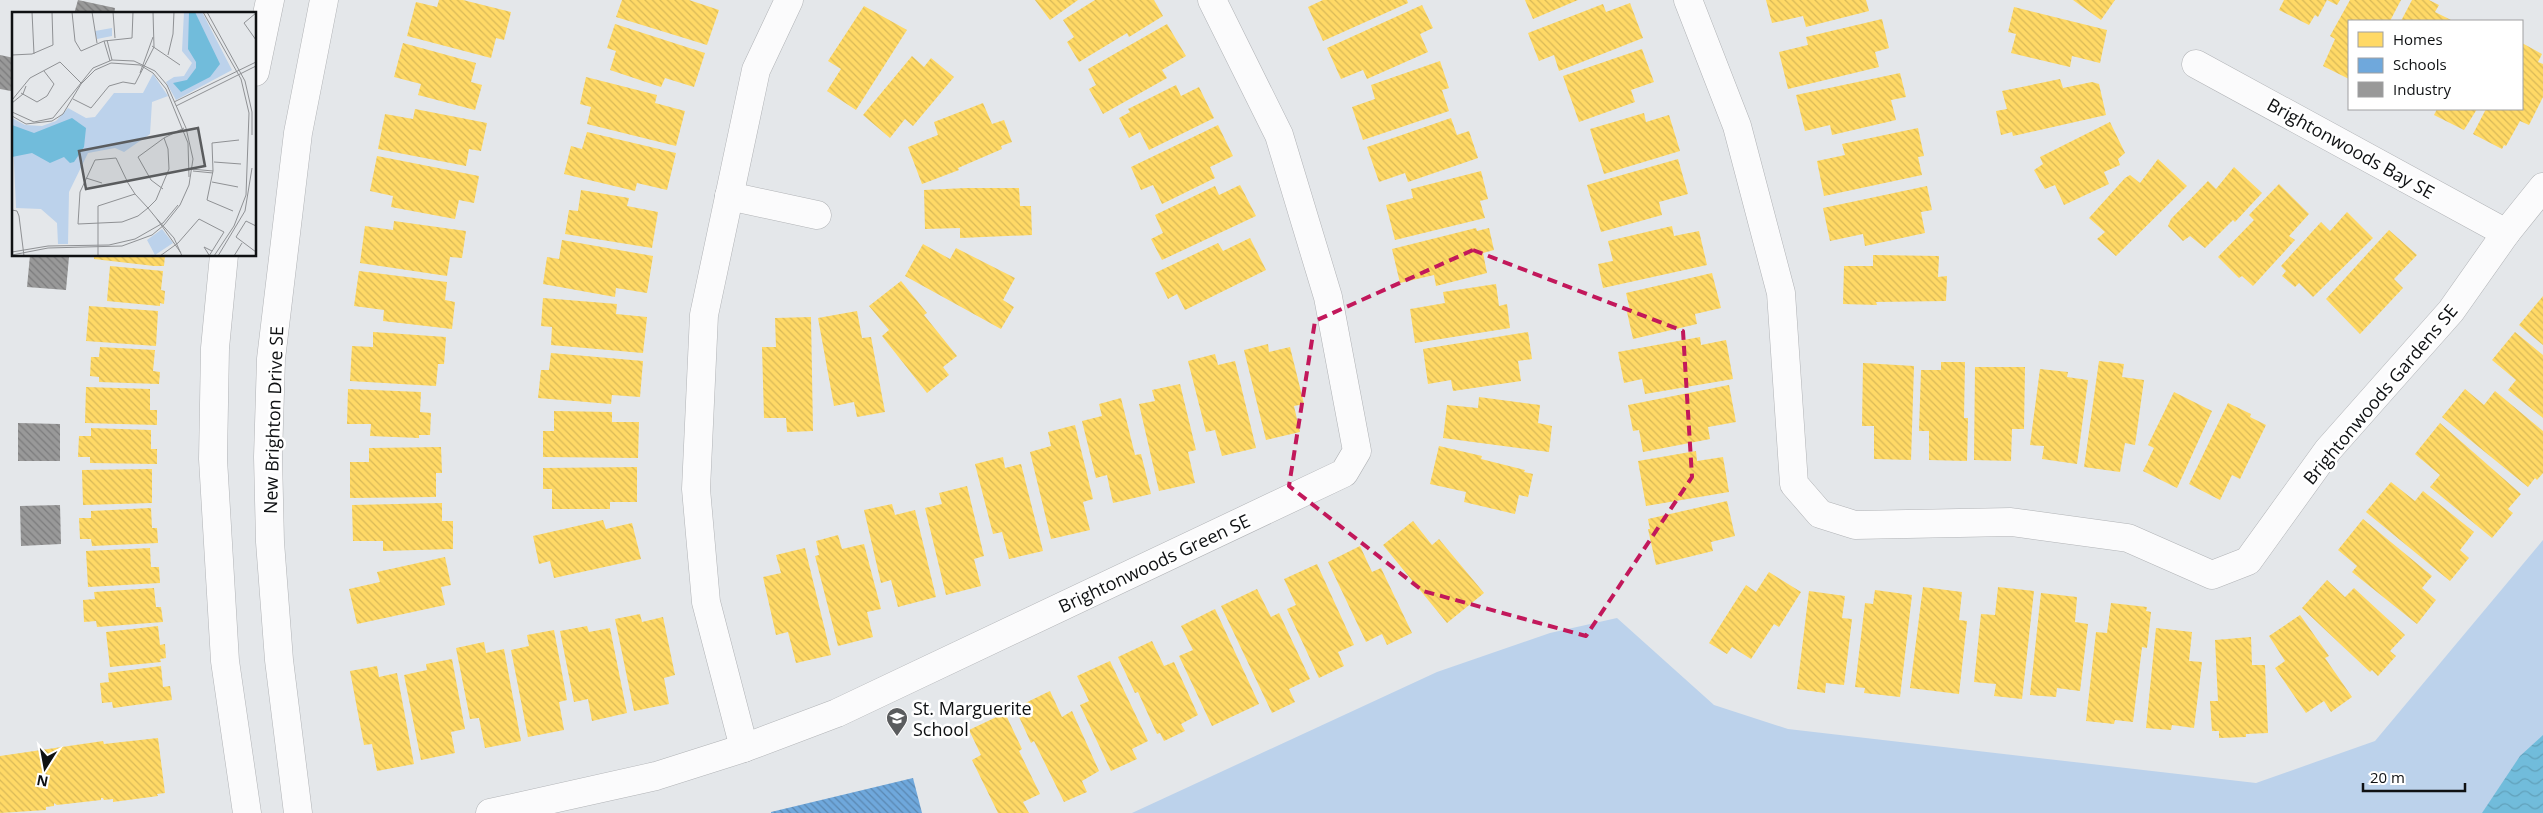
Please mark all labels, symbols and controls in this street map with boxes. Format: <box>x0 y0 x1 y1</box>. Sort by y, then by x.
inset map <box>12 12 256 256</box>
legend <box>2348 20 2523 110</box>
text: Homes <box>2393 29 2443 49</box>
text: Schools <box>2393 54 2447 74</box>
text: Industry <box>2393 79 2451 99</box>
street label: Brightonwoods Bay SE <box>2263 92 2439 204</box>
street label: Brightonwoods Gardens SE <box>2297 299 2463 489</box>
street label: New Brighton Drive SE <box>258 326 288 514</box>
street label: Brightonwoods Green SE <box>1054 508 1254 618</box>
place label: St. Marguerite School <box>913 696 1032 741</box>
school or university icon: St. Marguerite School <box>885 706 909 737</box>
north arrow <box>20 743 70 793</box>
scale bar <box>2363 760 2466 792</box>
text: 20 m <box>2370 767 2405 787</box>
text: N <box>35 771 50 792</box>

